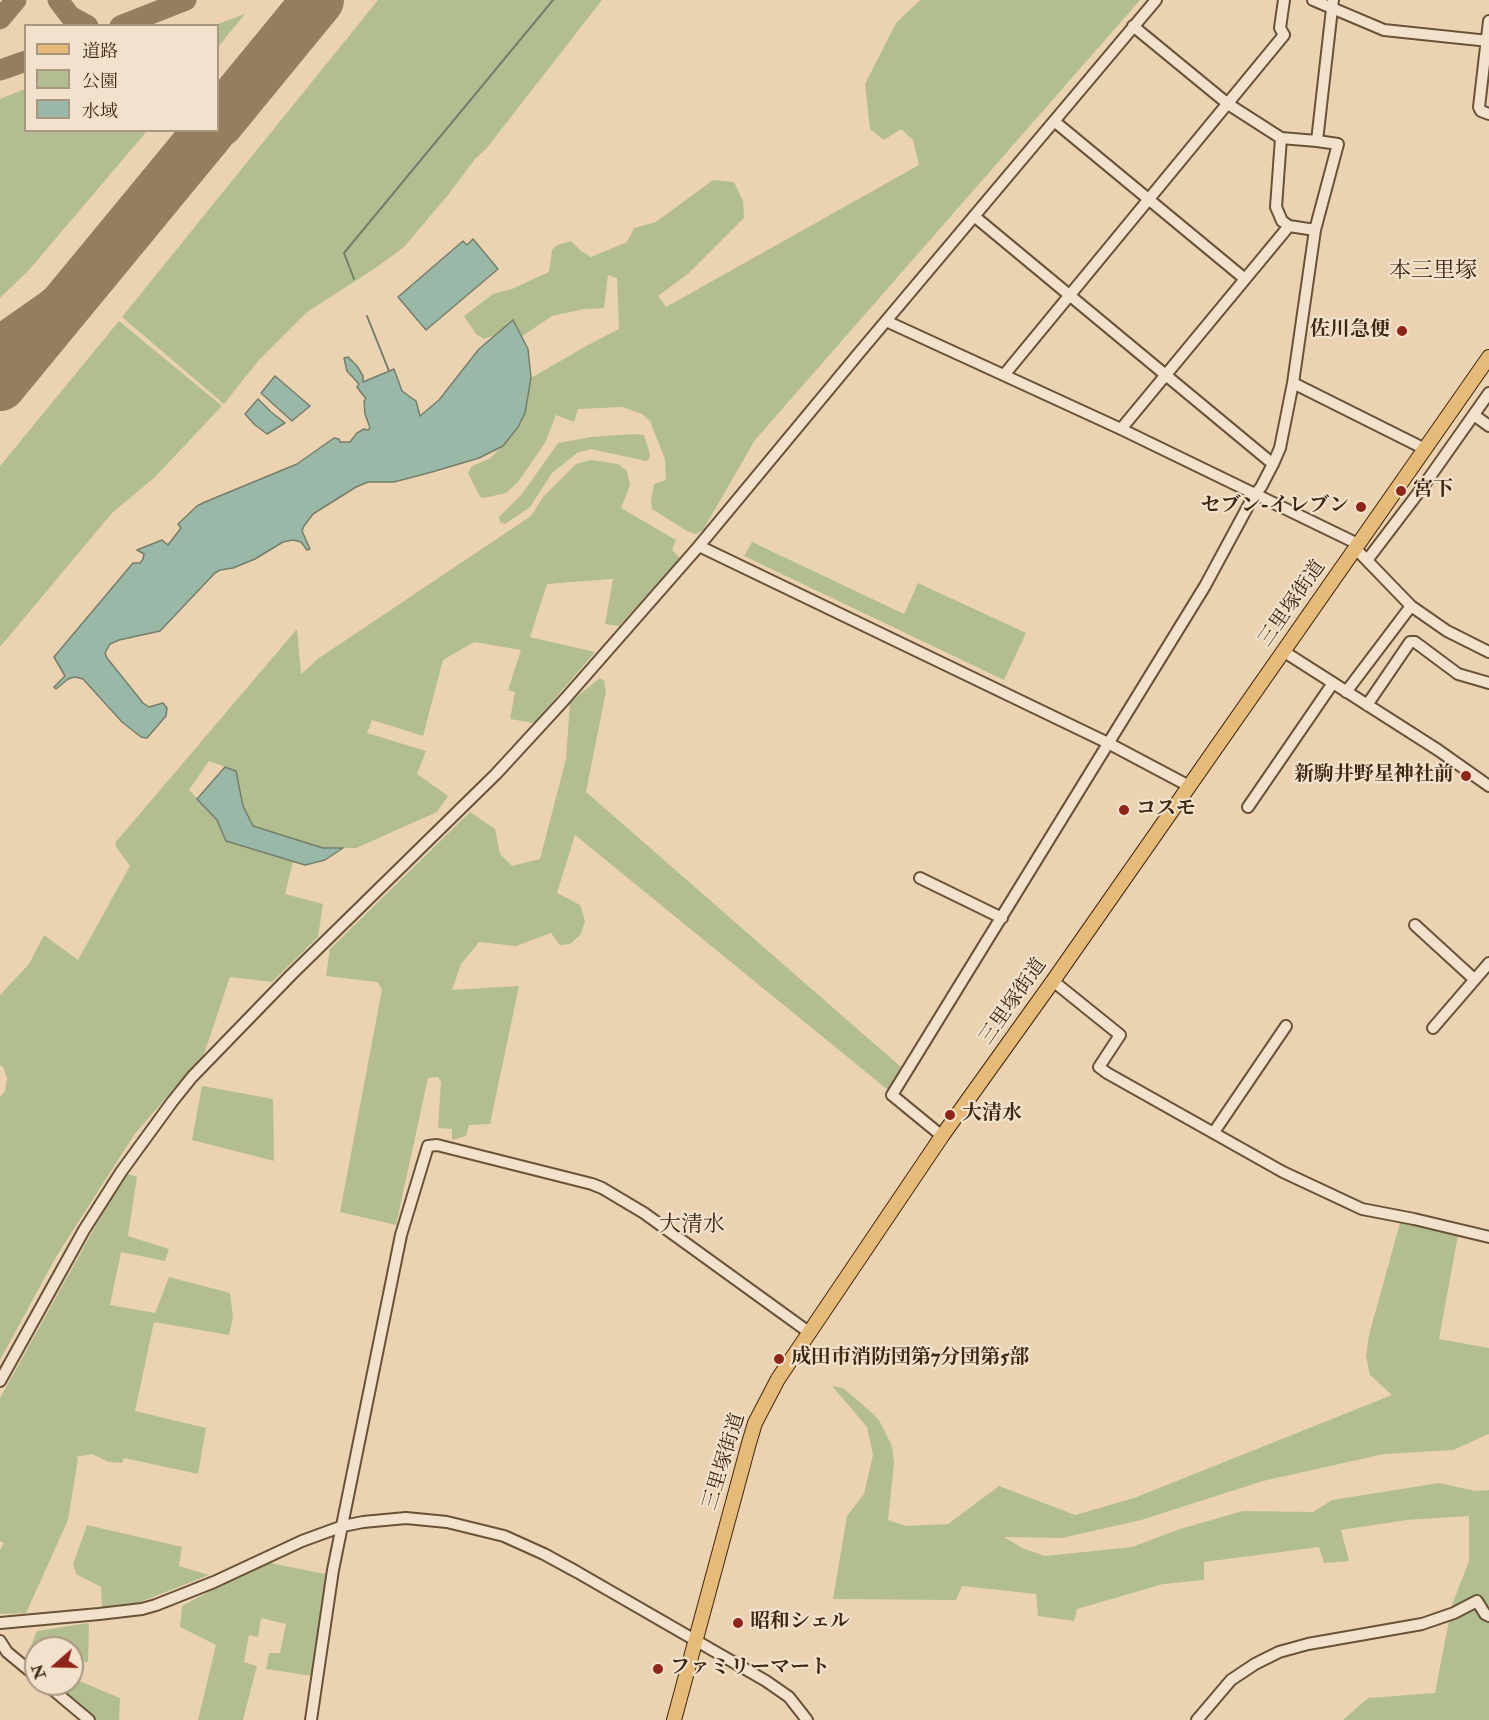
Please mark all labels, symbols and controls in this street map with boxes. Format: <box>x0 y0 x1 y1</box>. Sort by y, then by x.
legend <box>24 24 219 132</box>
text: 道路 <box>82 40 118 63</box>
text: 公園 <box>82 70 118 93</box>
text: 水域 <box>82 100 118 123</box>
district label: 本三里塚 <box>1389 259 1477 285</box>
place label: 佐川急便 <box>1310 319 1390 343</box>
marker: 佐川急便 <box>1395 324 1409 338</box>
place label: 宮下 <box>1413 479 1453 503</box>
marker: 宮下 <box>1394 484 1408 498</box>
place label: セブン-イレブン <box>1201 495 1349 519</box>
marker: セブン-イレブン <box>1354 500 1368 514</box>
street label: 三里塚街道 <box>1254 556 1332 652</box>
place label: 新駒井野星神社前 <box>1294 764 1454 788</box>
marker: 新駒井野星神社前 <box>1459 769 1473 783</box>
place label: コスモ <box>1136 798 1196 822</box>
marker: コスモ <box>1117 803 1131 817</box>
street label: 三里塚街道 <box>975 954 1053 1050</box>
place label: 大清水 <box>962 1103 1022 1127</box>
marker: 大清水 <box>943 1108 957 1122</box>
district label: 大清水 <box>659 1213 725 1239</box>
place label: 成田市消防団第7分団第5部 <box>791 1347 1029 1371</box>
marker: 成田市消防団第7分団第5部 <box>772 1352 786 1366</box>
street label: 三里塚街道 <box>699 1411 751 1513</box>
place label: 昭和シェル <box>750 1611 850 1635</box>
marker: 昭和シェル <box>731 1616 745 1630</box>
north arrow <box>24 1636 84 1696</box>
place label: ファミリーマート <box>670 1657 830 1681</box>
text: N <box>27 1661 51 1682</box>
marker: ファミリーマート <box>651 1662 665 1676</box>

